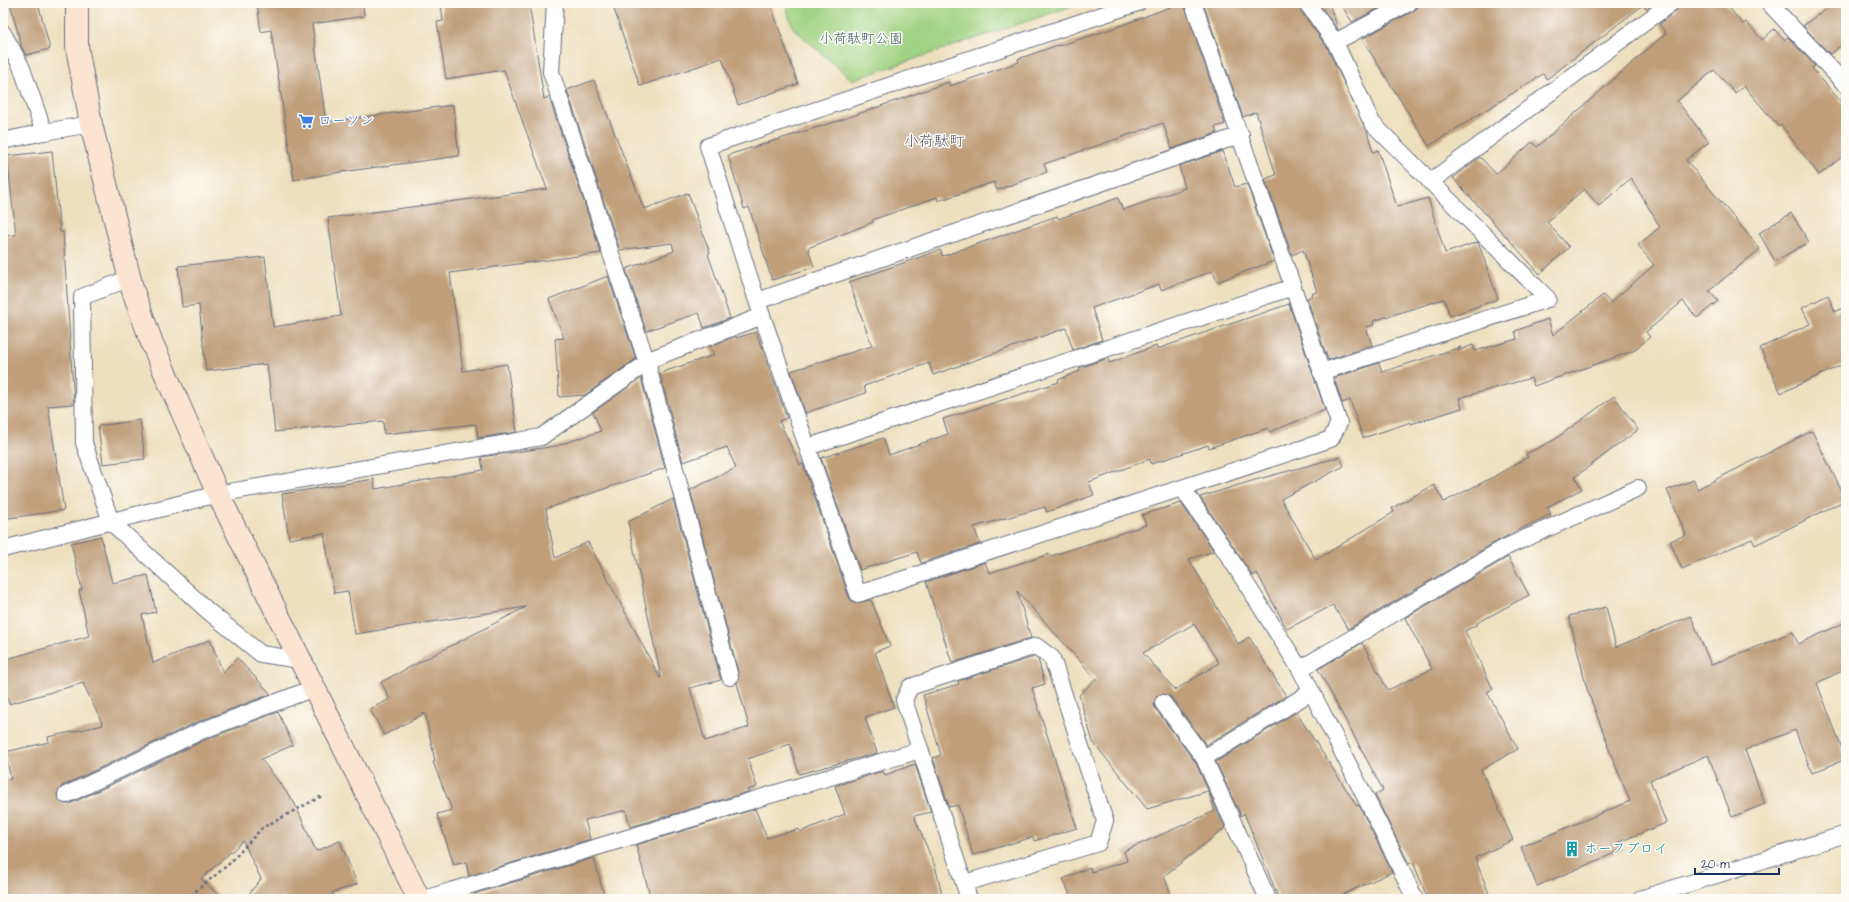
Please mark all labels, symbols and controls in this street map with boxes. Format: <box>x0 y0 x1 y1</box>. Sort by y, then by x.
park label: 小荷駄町公園 <box>819 29 903 49</box>
place label: ローソン <box>318 111 374 131</box>
supermarket icon: ローソン <box>297 112 315 130</box>
district label: 小荷駄町 <box>904 131 965 152</box>
place label: ホーフブロイ <box>1584 839 1667 859</box>
building icon: ホーフブロイ <box>1563 840 1581 858</box>
scale bar <box>1695 850 1779 876</box>
text: 20 m <box>1701 856 1730 873</box>

